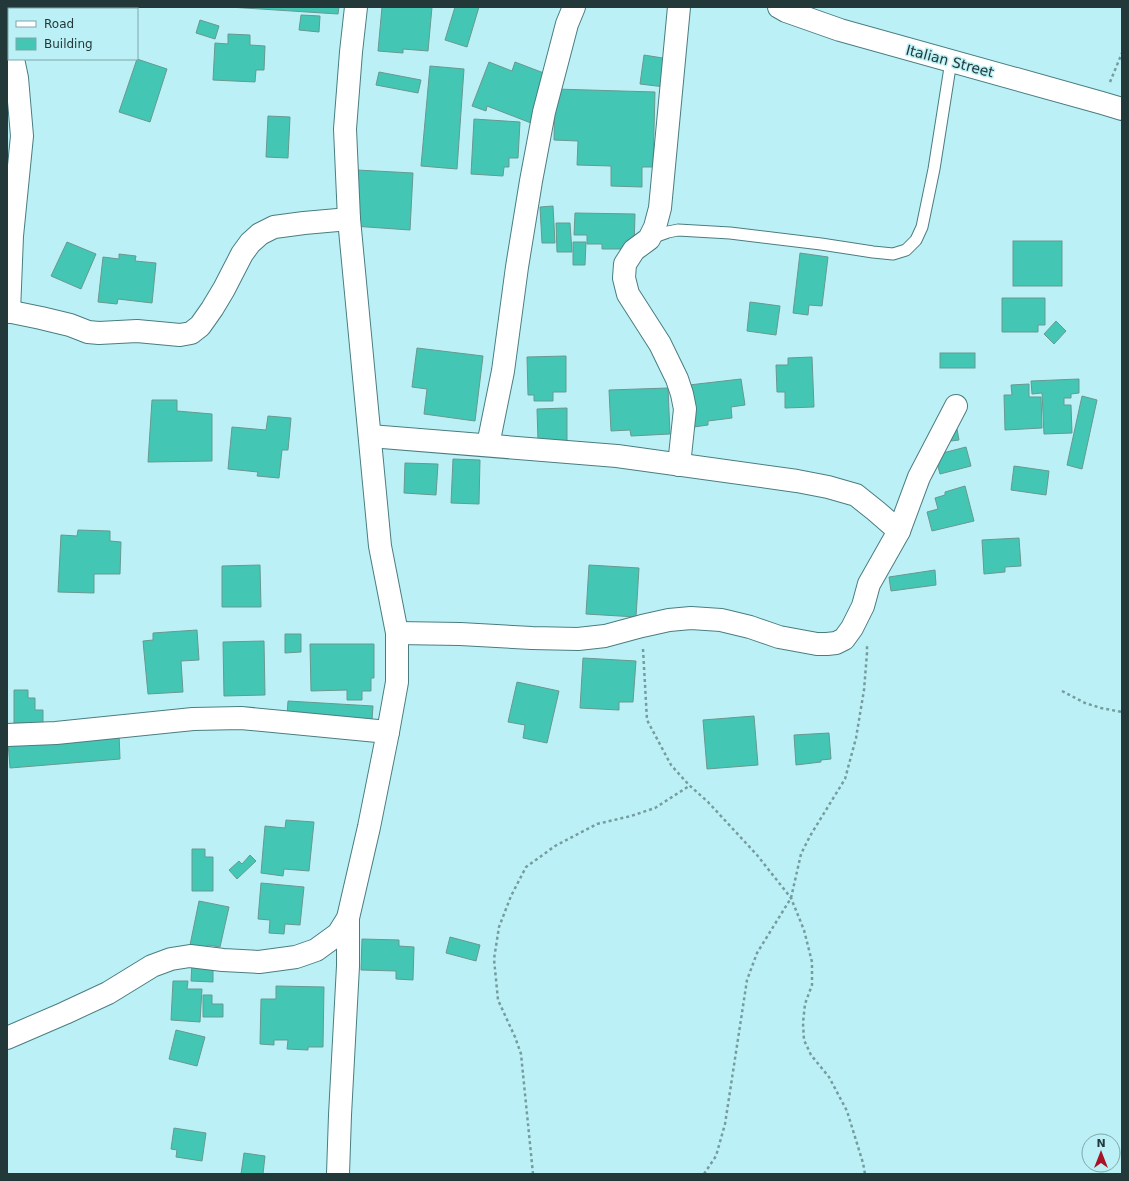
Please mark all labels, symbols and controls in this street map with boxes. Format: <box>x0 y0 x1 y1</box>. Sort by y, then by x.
legend <box>8 8 138 60</box>
text: Road <box>44 17 74 31</box>
text: Building <box>44 37 93 51</box>
street label: Italian Street <box>904 42 996 81</box>
north arrow <box>1081 1133 1121 1173</box>
text: N <box>1096 1137 1106 1150</box>

